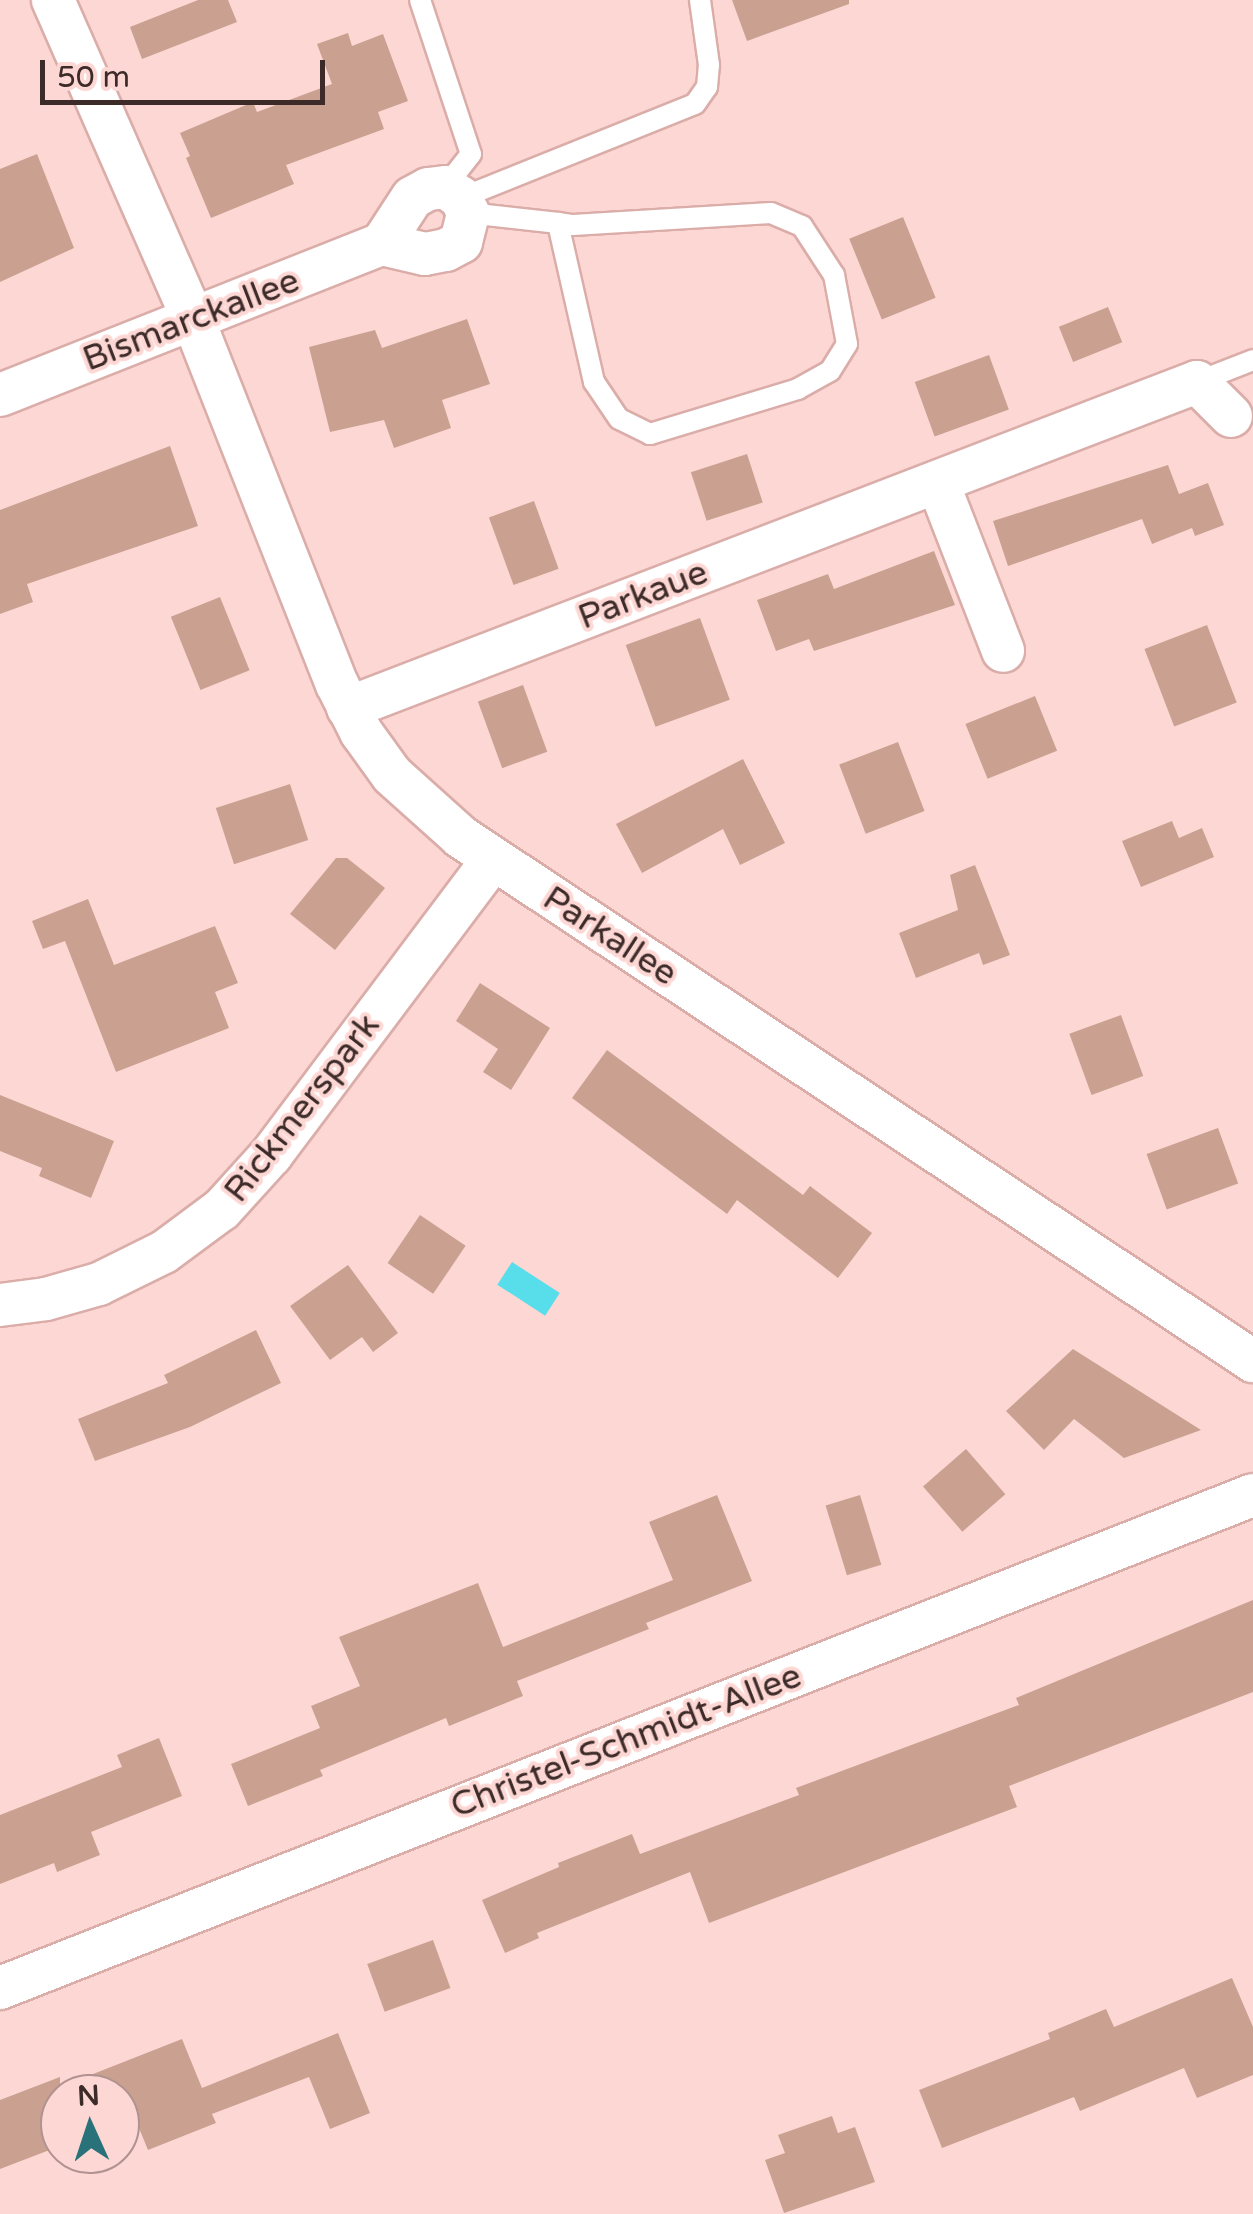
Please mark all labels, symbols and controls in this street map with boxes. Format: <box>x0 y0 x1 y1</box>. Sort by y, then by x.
scale bar <box>45 40 330 102</box>
text: 50 m <box>57 59 130 96</box>
street label: Bismarckallee <box>77 259 305 381</box>
street label: Parkaue <box>572 551 714 639</box>
street label: Parkallee <box>535 877 685 995</box>
street label: Rickmerspark <box>215 1005 389 1211</box>
street label: Christel-Schmidt-Allee <box>445 1655 807 1827</box>
north arrow <box>40 2074 140 2174</box>
text: N <box>76 2078 101 2114</box>

